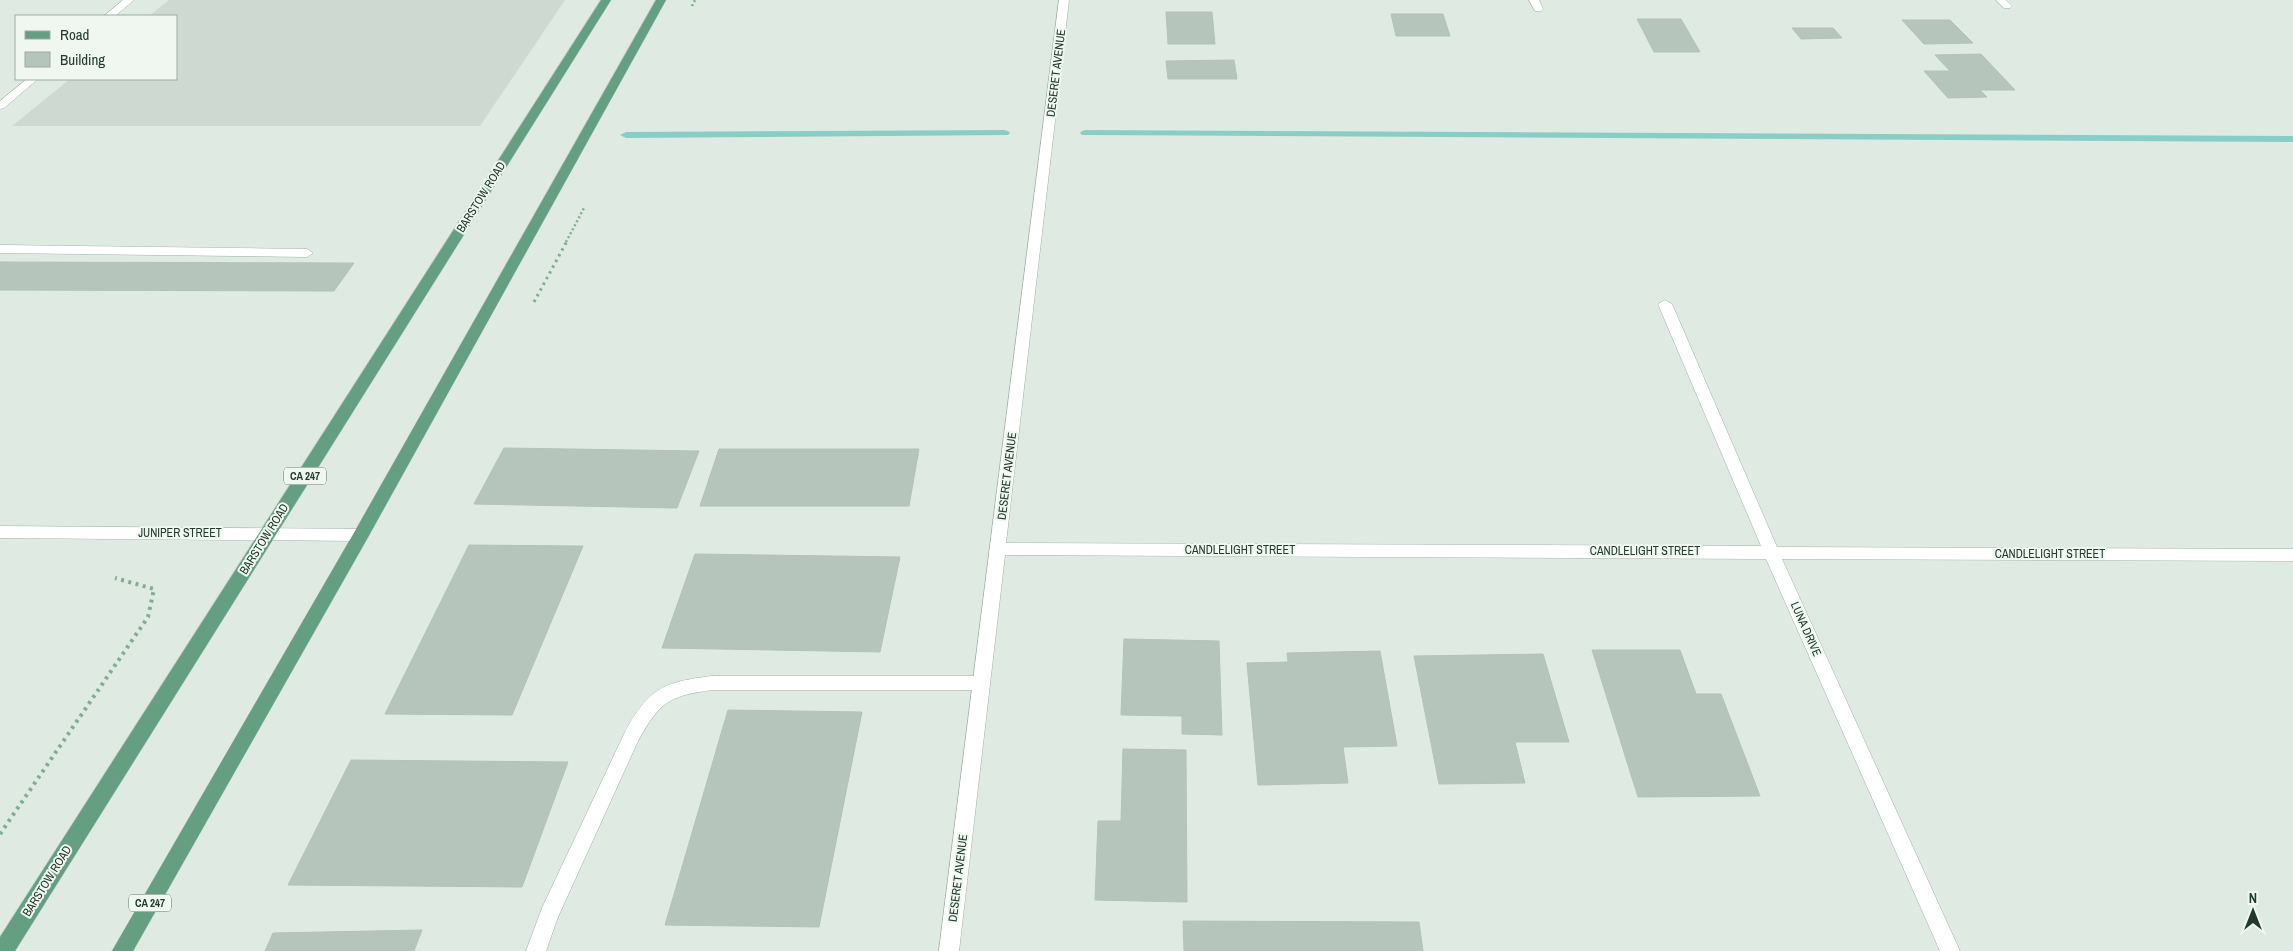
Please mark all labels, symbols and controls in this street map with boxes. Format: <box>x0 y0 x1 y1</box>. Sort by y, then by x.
legend <box>15 15 178 80</box>
text: Road <box>60 24 89 45</box>
street label: DESERET AVENUE <box>1043 28 1069 118</box>
text: Building <box>60 49 105 70</box>
street label: BARSTOW ROAD <box>453 159 509 235</box>
street label: DESERET AVENUE <box>994 431 1020 521</box>
road number: CA 247 <box>284 468 326 484</box>
street label: BARSTOW ROAD <box>236 501 292 577</box>
street label: JUNIPER STREET <box>138 525 222 541</box>
street label: CANDLELIGHT STREET <box>1185 542 1295 558</box>
street label: CANDLELIGHT STREET <box>1590 543 1700 559</box>
street label: CANDLELIGHT STREET <box>1995 546 2105 562</box>
street label: LUNA DRIVE <box>1787 599 1825 659</box>
street label: DESERET AVENUE <box>945 833 971 923</box>
street label: BARSTOW ROAD <box>19 843 75 919</box>
north arrow <box>2228 886 2278 936</box>
text: N <box>2249 889 2257 907</box>
road number: CA 247 <box>129 894 171 911</box>

